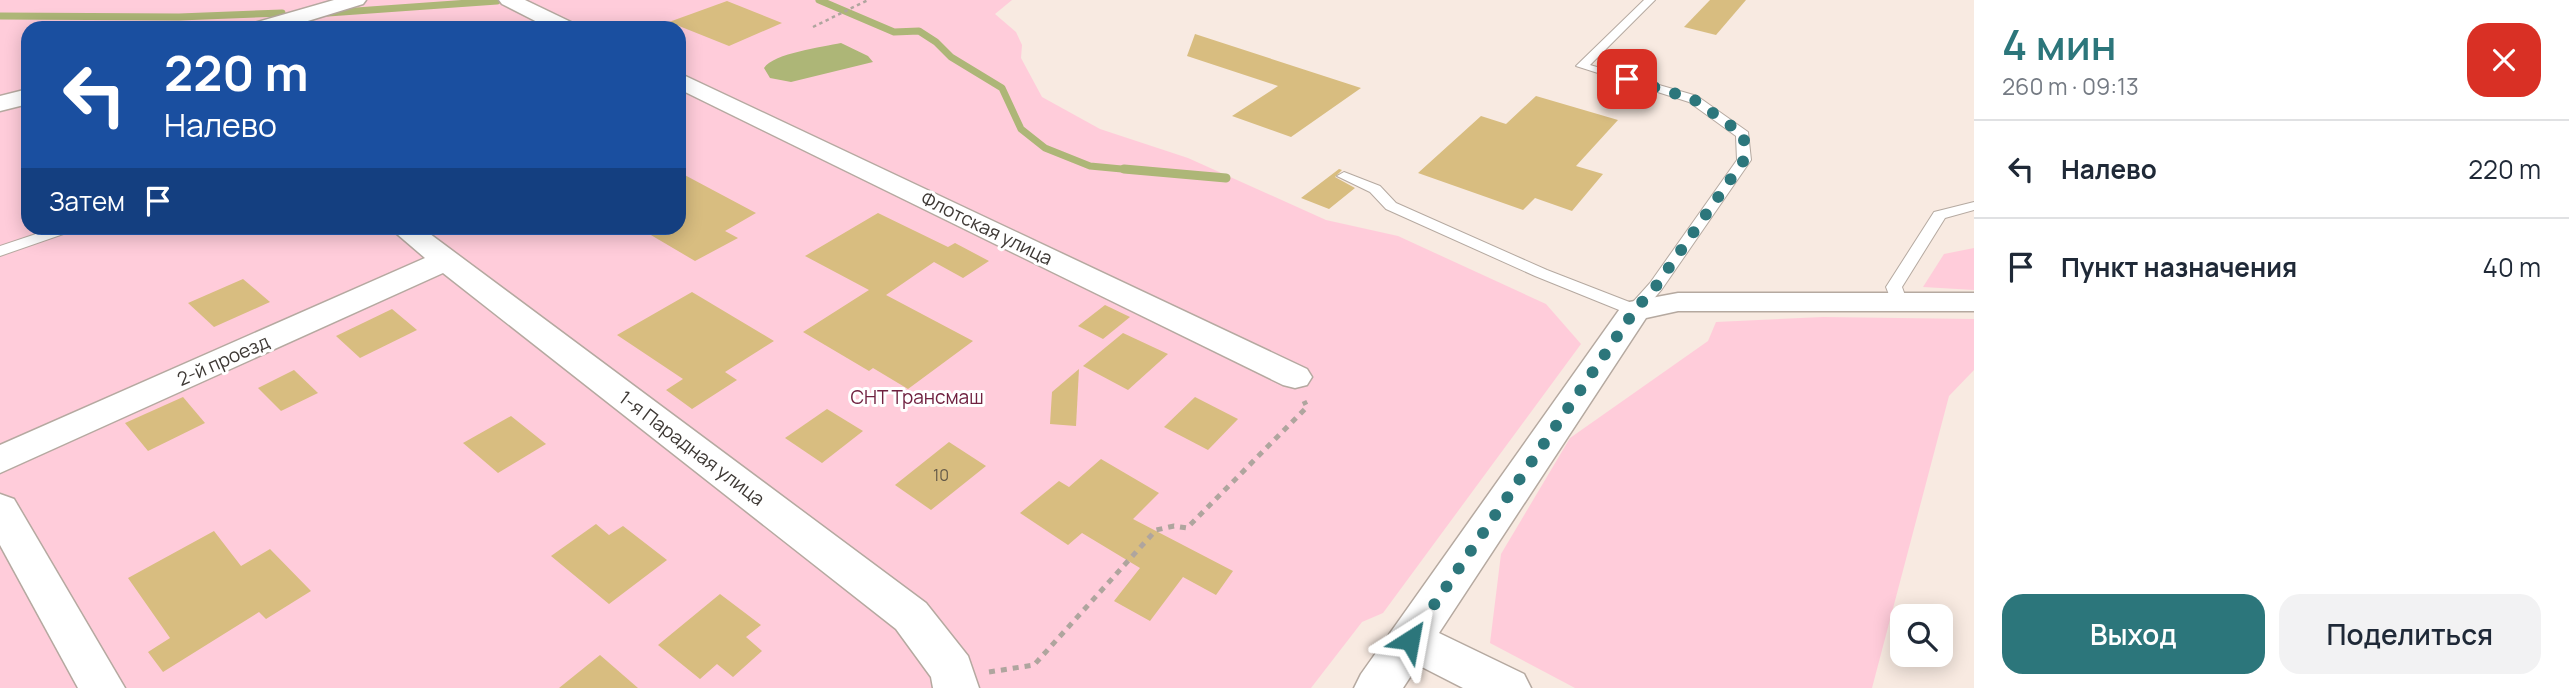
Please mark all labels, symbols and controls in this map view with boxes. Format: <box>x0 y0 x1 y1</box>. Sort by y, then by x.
text: 4 мин <box>2002 15 2116 73</box>
button: close <box>2467 23 2541 97</box>
text: 220 m <box>164 39 308 106</box>
icon: left <box>49 49 140 140</box>
pin <box>1597 49 1657 109</box>
icon: arrive <box>1608 60 1646 98</box>
text: 260 m · 09:13 <box>2002 70 2139 102</box>
text: Налево <box>164 103 277 147</box>
icon: left <box>2002 150 2040 188</box>
text: Налево <box>2061 151 2157 187</box>
text: 220 m <box>2468 151 2541 187</box>
icon: arrive <box>139 182 177 220</box>
text: Затем <box>49 183 125 219</box>
street label: Флотская улица <box>917 185 1057 271</box>
icon: arrive <box>2002 248 2040 286</box>
text: Пункт назначения <box>2061 249 2297 285</box>
text: 40 m <box>2483 249 2541 285</box>
street label: 2-й проезд <box>173 328 273 392</box>
park label: СНТ Трансмаш <box>850 384 984 410</box>
street label: 1-я Парадная улица <box>614 385 770 511</box>
house number: 10 <box>933 464 949 486</box>
button: Выход <box>2002 594 2265 674</box>
button: Поделиться <box>2279 594 2541 674</box>
position arrow <box>1373 603 1447 677</box>
map controls <box>1890 604 1953 667</box>
button: search <box>1890 604 1953 667</box>

